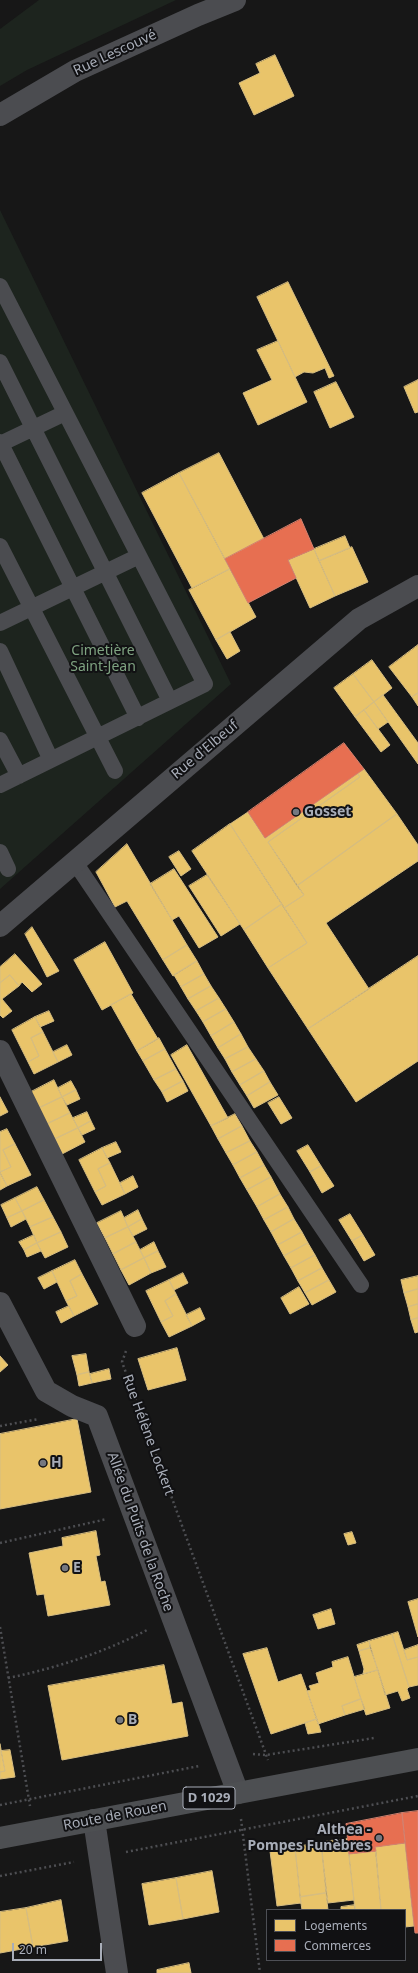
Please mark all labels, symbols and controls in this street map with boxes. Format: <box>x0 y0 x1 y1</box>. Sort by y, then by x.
street label: Rue Lescouvé <box>71 26 159 80</box>
park label: Cimetière Saint-Jean <box>70 643 136 676</box>
street label: Rue d'Elbeuf <box>168 717 242 783</box>
place label: Gosset <box>304 804 351 820</box>
marker: Gosset <box>291 807 301 817</box>
street label: Rue Hélène Lockert <box>118 1372 178 1498</box>
street label: Allée du Puits de la Roche <box>103 1450 177 1614</box>
place label: H <box>51 1455 62 1471</box>
marker: H <box>38 1458 48 1468</box>
place label: E <box>73 1560 81 1576</box>
marker: E <box>60 1563 70 1573</box>
place label: B <box>128 1712 137 1728</box>
marker: B <box>115 1715 125 1725</box>
road number: D 1029 <box>183 1787 235 1809</box>
street label: Route de Rouen <box>62 1798 168 1834</box>
place label: Althea - Pompes Funèbres <box>248 1822 371 1854</box>
marker: Althea - Pompes Funèbres <box>374 1833 384 1843</box>
legend <box>266 1909 406 1961</box>
text: Logements <box>304 1917 367 1934</box>
scale bar <box>14 1935 104 1961</box>
text: Commerces <box>304 1937 371 1954</box>
text: 20 m <box>19 1941 47 1958</box>

